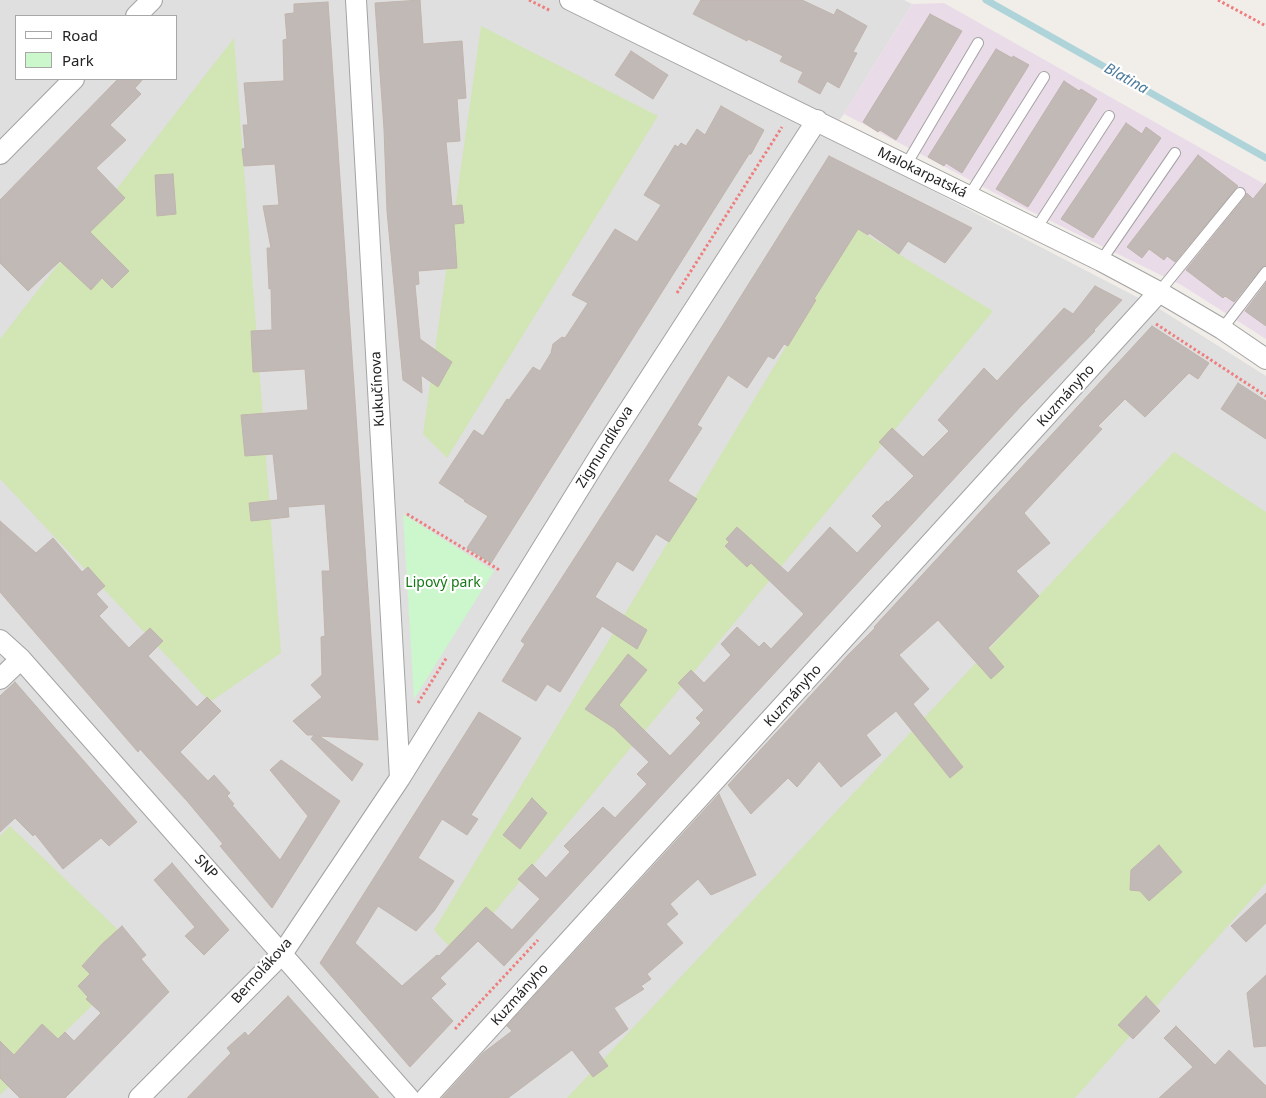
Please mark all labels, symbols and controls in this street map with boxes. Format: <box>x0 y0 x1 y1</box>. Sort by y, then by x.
legend <box>15 15 178 80</box>
text: Road <box>62 25 98 45</box>
text: Park <box>62 50 94 70</box>
water label: Blatina <box>1101 60 1151 98</box>
street label: Malokarpatská <box>875 144 969 202</box>
street label: Kukučínova <box>368 351 388 427</box>
street label: Kuzmányho <box>1034 361 1098 431</box>
street label: Zigmundíkova <box>573 403 637 491</box>
park label: Lipový park <box>405 575 481 591</box>
street label: Kuzmányho <box>761 661 825 731</box>
street label: SNP <box>191 851 221 883</box>
street label: Bernolákova <box>228 935 296 1007</box>
street label: Kuzmányho <box>488 960 552 1030</box>

